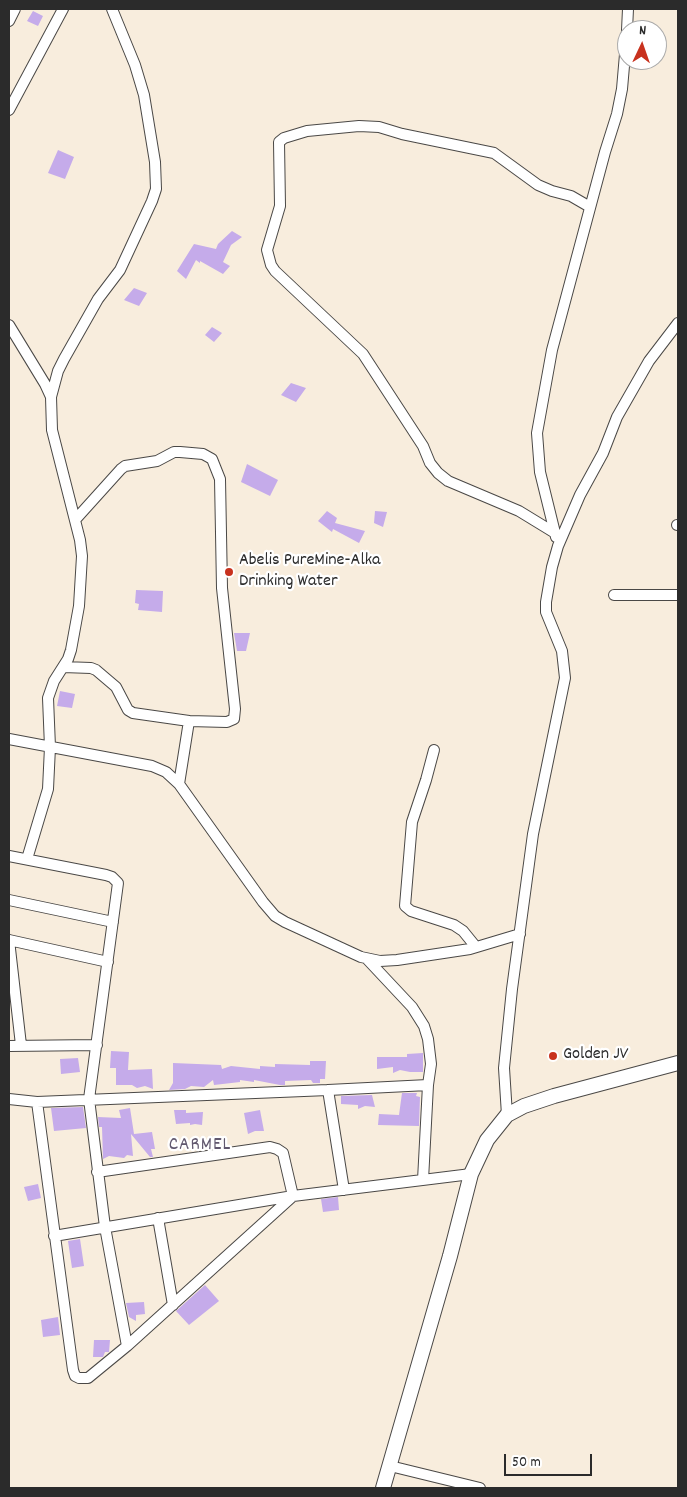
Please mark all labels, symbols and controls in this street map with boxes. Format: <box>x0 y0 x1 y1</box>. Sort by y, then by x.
north arrow <box>617 20 667 70</box>
text: N <box>639 21 647 41</box>
place label: Abelis PureMine-Alka Drinking Water <box>239 551 381 594</box>
marker: Abelis PureMine-Alka Drinking Water <box>223 566 235 578</box>
place label: Golden JV <box>563 1045 628 1067</box>
marker: Golden JV <box>547 1050 559 1062</box>
district label: CARMEL <box>168 1135 232 1157</box>
scale bar <box>507 1444 594 1476</box>
text: 50 m <box>512 1452 541 1474</box>

